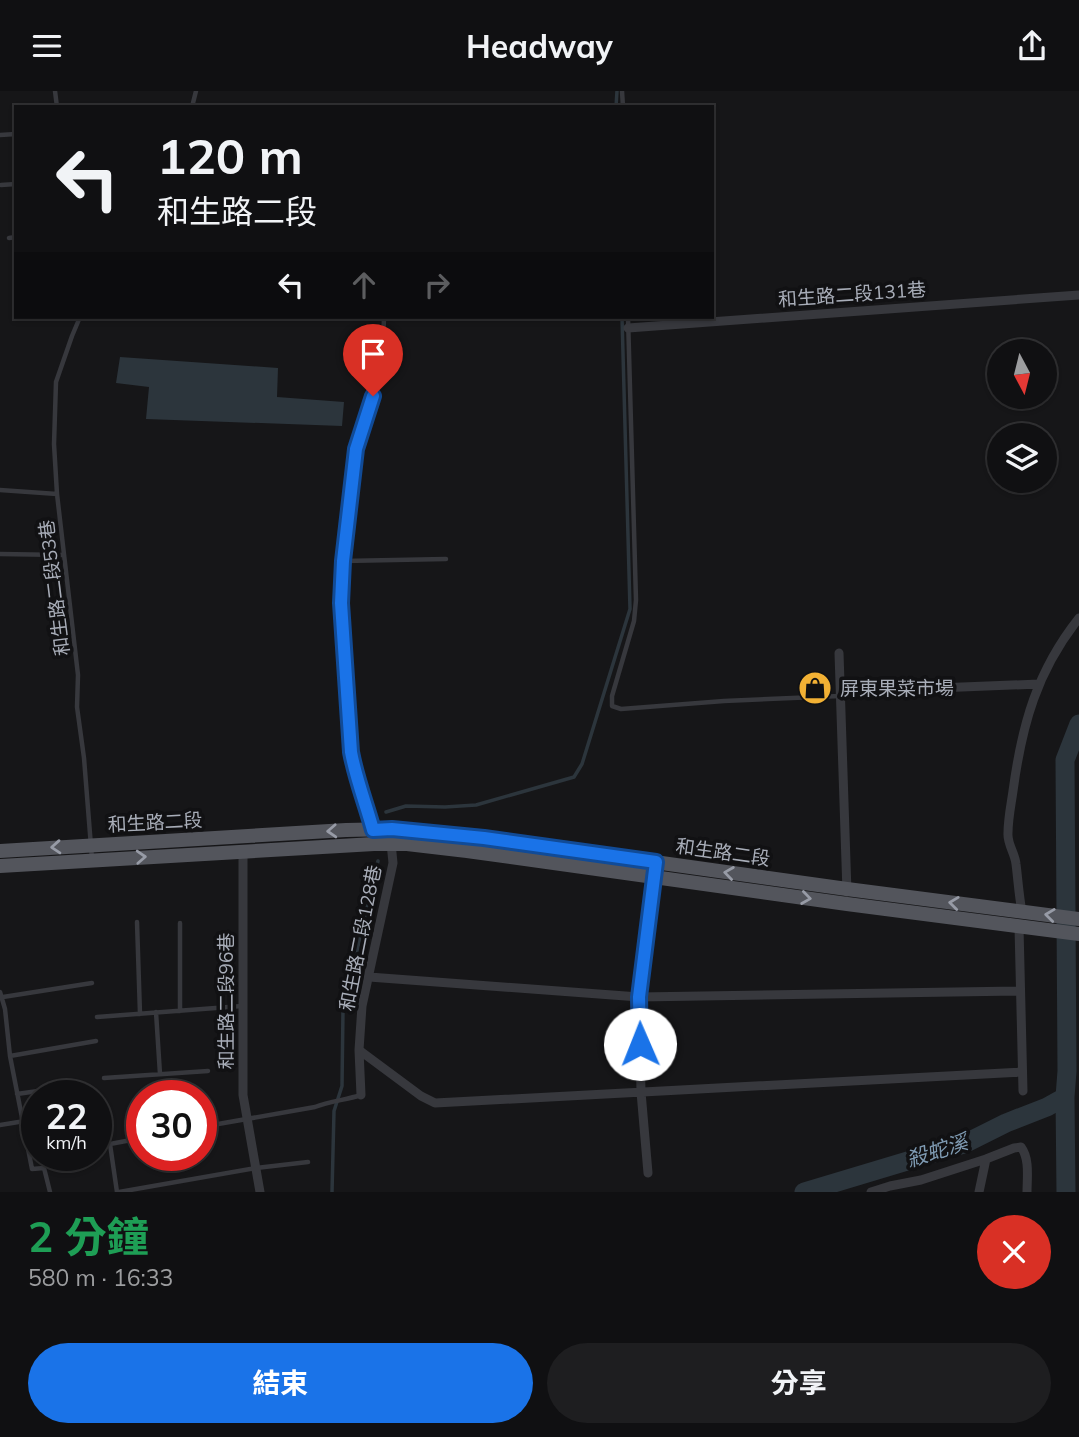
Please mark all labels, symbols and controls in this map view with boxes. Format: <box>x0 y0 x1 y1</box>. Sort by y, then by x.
text: Headway <box>466 26 613 66</box>
icon: menu <box>28 27 66 65</box>
icon: share <box>1013 27 1051 65</box>
text: 120 m <box>157 125 303 186</box>
icon: left <box>42 133 133 224</box>
text: 和生路二段 <box>157 191 317 231</box>
icon: left <box>272 266 310 304</box>
icon: ahead <box>345 266 383 304</box>
icon: right <box>418 266 456 304</box>
street label: 和生路二段131巷 <box>777 277 927 311</box>
pin <box>343 324 403 396</box>
icon: arrive <box>354 335 392 373</box>
north arrow <box>987 339 1057 409</box>
map controls <box>987 339 1057 493</box>
button: layers <box>987 423 1057 493</box>
street label: 和生路二段53巷 <box>34 519 74 657</box>
shop icon: 屏東果菜市場 <box>796 669 834 707</box>
place label: 屏東果菜市場 <box>840 676 954 700</box>
street label: 和生路二段 <box>107 808 203 836</box>
one-way arrow <box>327 824 338 839</box>
street label: 和生路二段 <box>674 834 772 870</box>
one-way arrow <box>51 839 62 854</box>
one-way arrow <box>136 849 147 864</box>
street label: 和生路二段128巷 <box>334 863 386 1013</box>
one-way arrow <box>723 865 734 880</box>
one-way arrow <box>800 890 812 905</box>
one-way arrow <box>948 896 960 911</box>
one-way arrow <box>1044 908 1056 923</box>
street label: 和生路二段96巷 <box>214 933 238 1069</box>
position arrow <box>603 1007 677 1081</box>
speed limit sign: 30 <box>126 1080 217 1171</box>
text: 22 <box>45 1094 88 1138</box>
water label: 殺蛇溪 <box>903 1127 974 1172</box>
text: km/h <box>46 1131 87 1154</box>
text: 2 分鐘 <box>28 1210 149 1263</box>
button: close <box>977 1215 1051 1289</box>
text: 580 m · 16:33 <box>28 1263 173 1292</box>
button: 結束 <box>28 1343 533 1423</box>
button: 分享 <box>547 1343 1051 1423</box>

